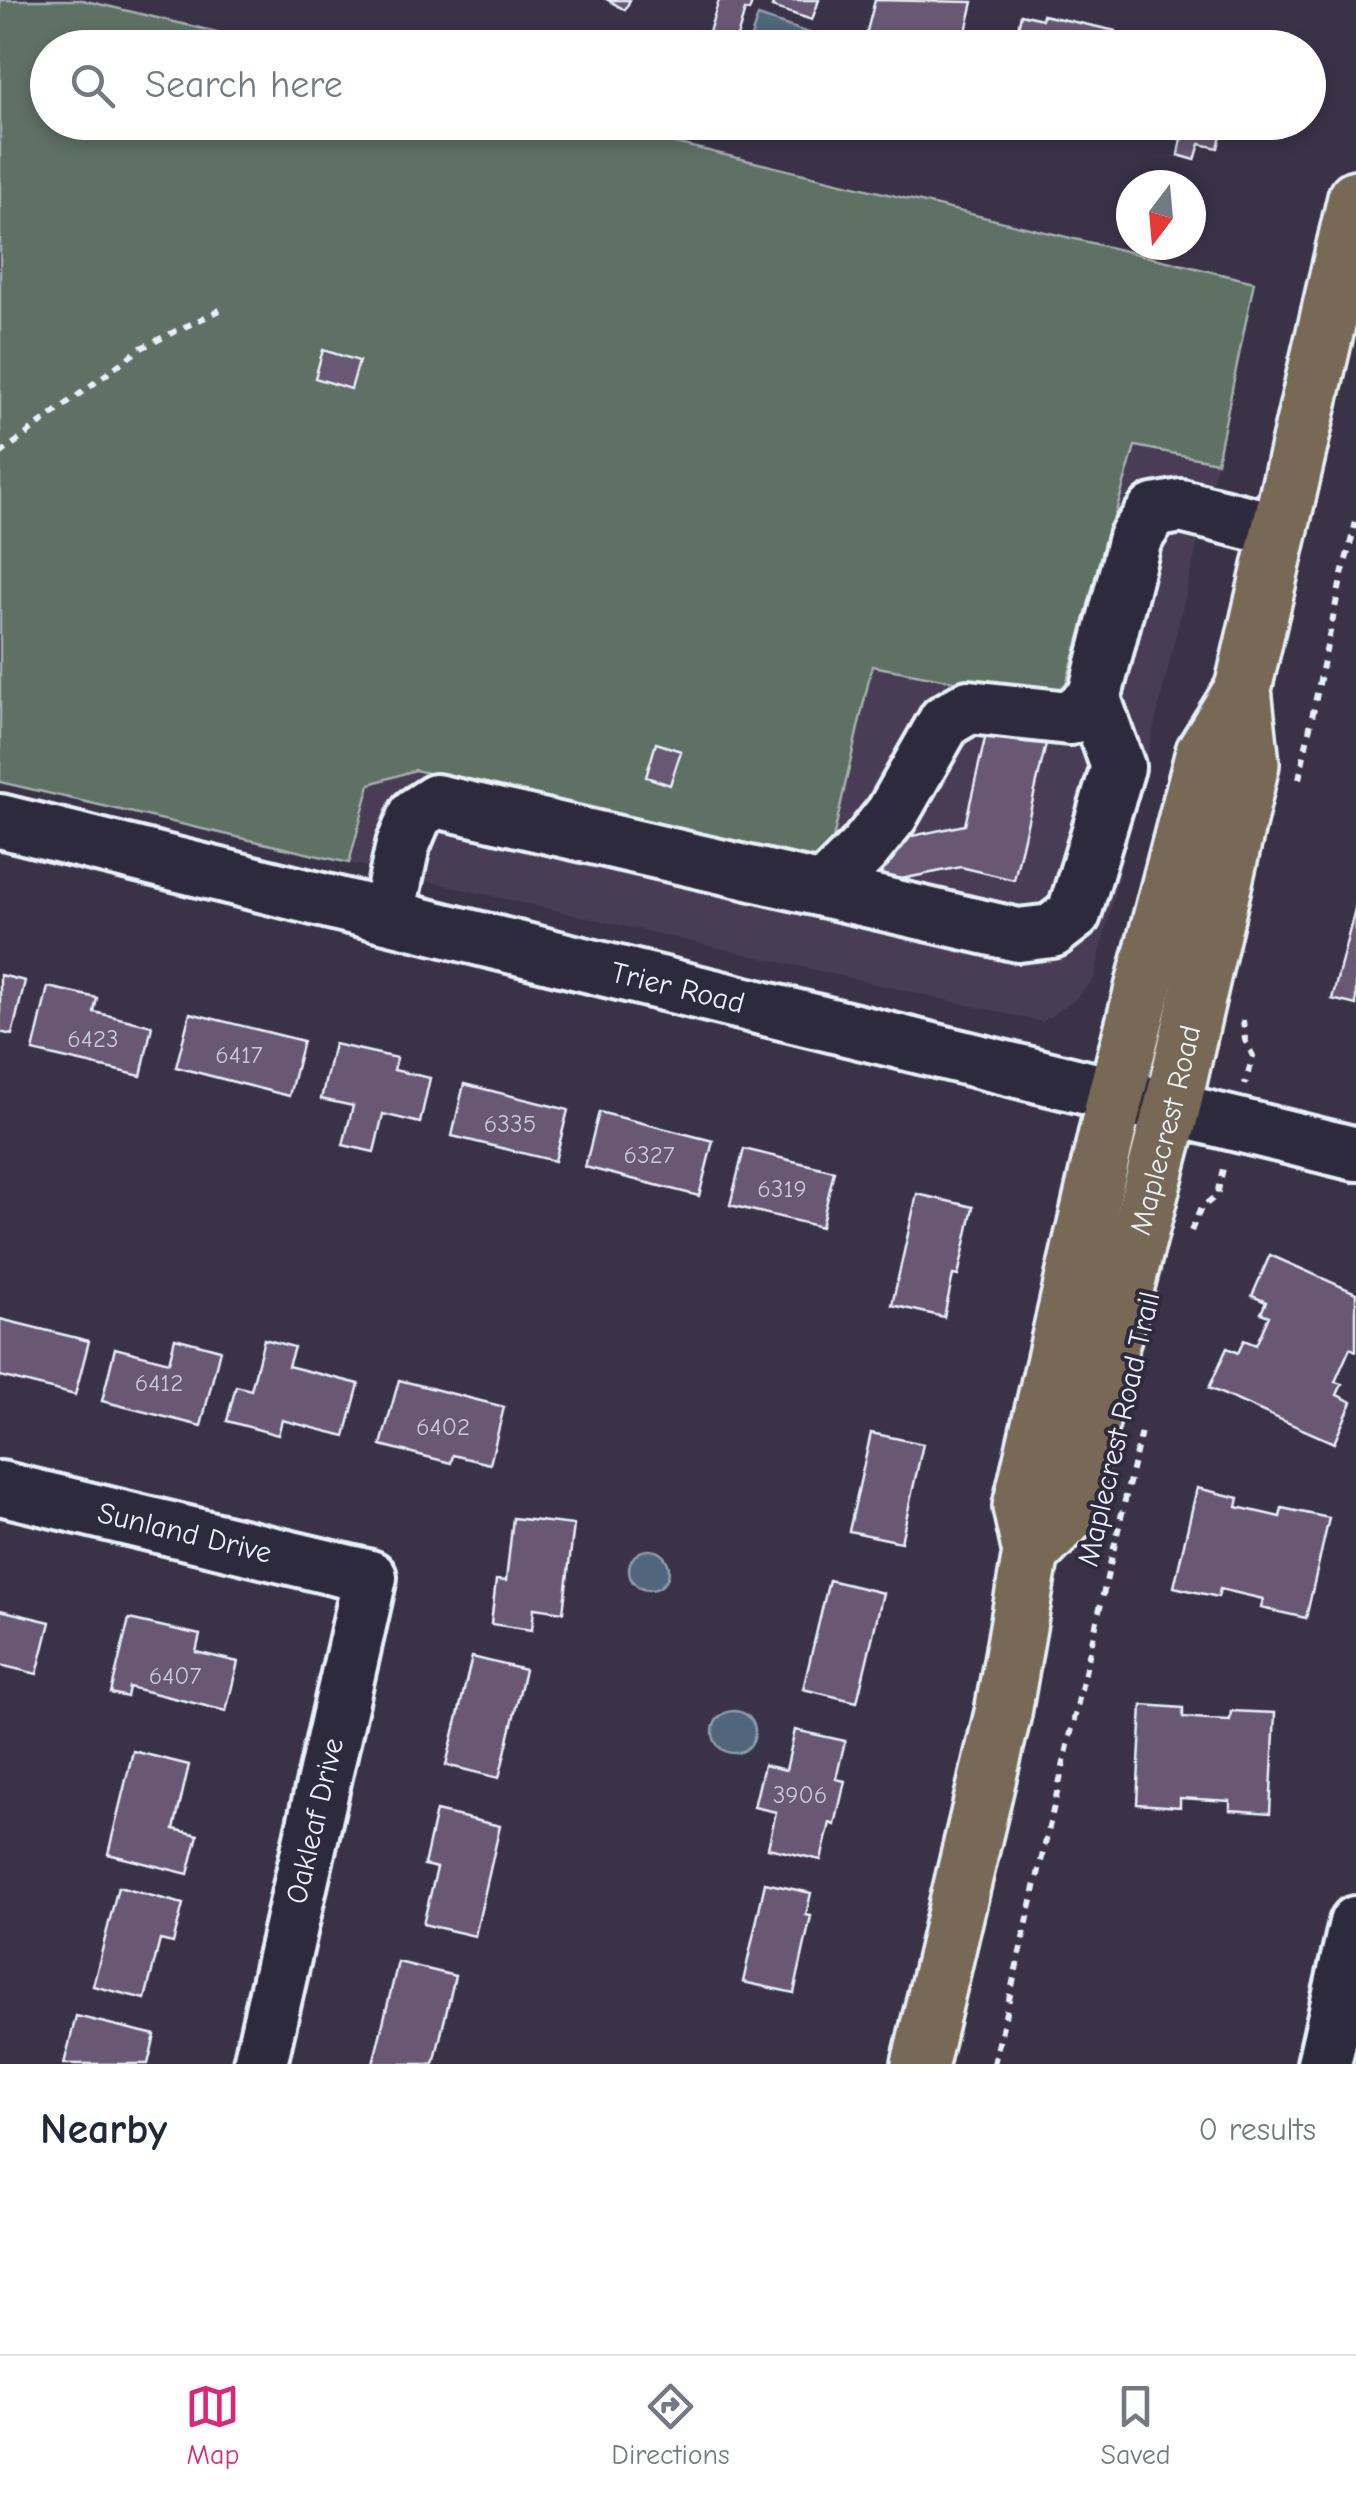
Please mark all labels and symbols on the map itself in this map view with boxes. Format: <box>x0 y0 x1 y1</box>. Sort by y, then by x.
north arrow <box>1116 170 1206 260</box>
street label: Trier Road <box>608 954 748 1021</box>
street label: Maplecrest Road <box>1122 1022 1208 1239</box>
house number: 6423 <box>67 1024 119 1053</box>
house number: 6417 <box>215 1040 263 1069</box>
house number: 6335 <box>484 1109 536 1138</box>
house number: 6327 <box>623 1140 675 1169</box>
house number: 6319 <box>757 1174 807 1203</box>
street label: Maplecrest Road Trail <box>1070 1288 1168 1570</box>
house number: 6412 <box>135 1368 183 1397</box>
house number: 6402 <box>416 1412 470 1441</box>
street label: Sunland Drive <box>94 1495 275 1570</box>
house number: 6407 <box>149 1661 202 1690</box>
street label: Oakleaf Drive <box>279 1735 351 1907</box>
house number: 3906 <box>773 1780 827 1809</box>

